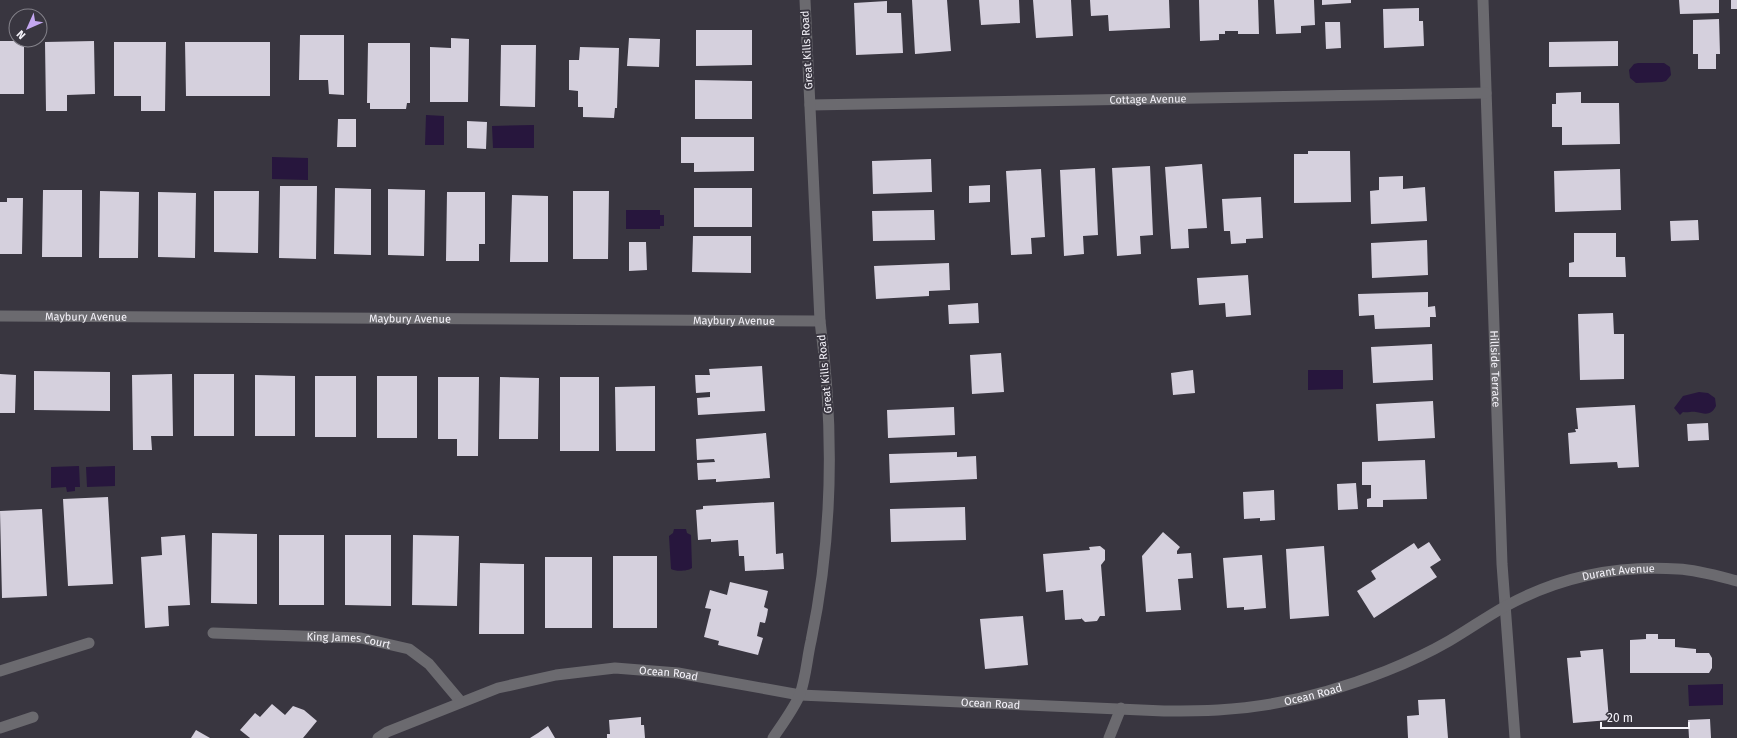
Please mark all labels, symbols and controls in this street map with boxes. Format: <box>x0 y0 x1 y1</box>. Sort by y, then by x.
north arrow <box>8 8 48 48</box>
street label: Great Kills Road <box>798 10 816 90</box>
text: N <box>14 28 28 42</box>
street label: Cottage Avenue <box>1109 92 1187 106</box>
street label: Maybury Avenue <box>45 310 127 323</box>
street label: Maybury Avenue <box>369 312 451 325</box>
street label: Maybury Avenue <box>693 314 775 327</box>
street label: Hillside Terrace <box>1488 330 1503 408</box>
street label: Great Kills Road <box>815 334 835 414</box>
street label: Durant Avenue <box>1581 562 1655 583</box>
street label: King James Court <box>306 630 392 651</box>
street label: Ocean Road <box>639 663 699 683</box>
street label: Ocean Road <box>1283 681 1343 708</box>
street label: Ocean Road <box>961 696 1020 711</box>
scale bar <box>1601 704 1689 730</box>
text: 20 m <box>1607 711 1633 725</box>

